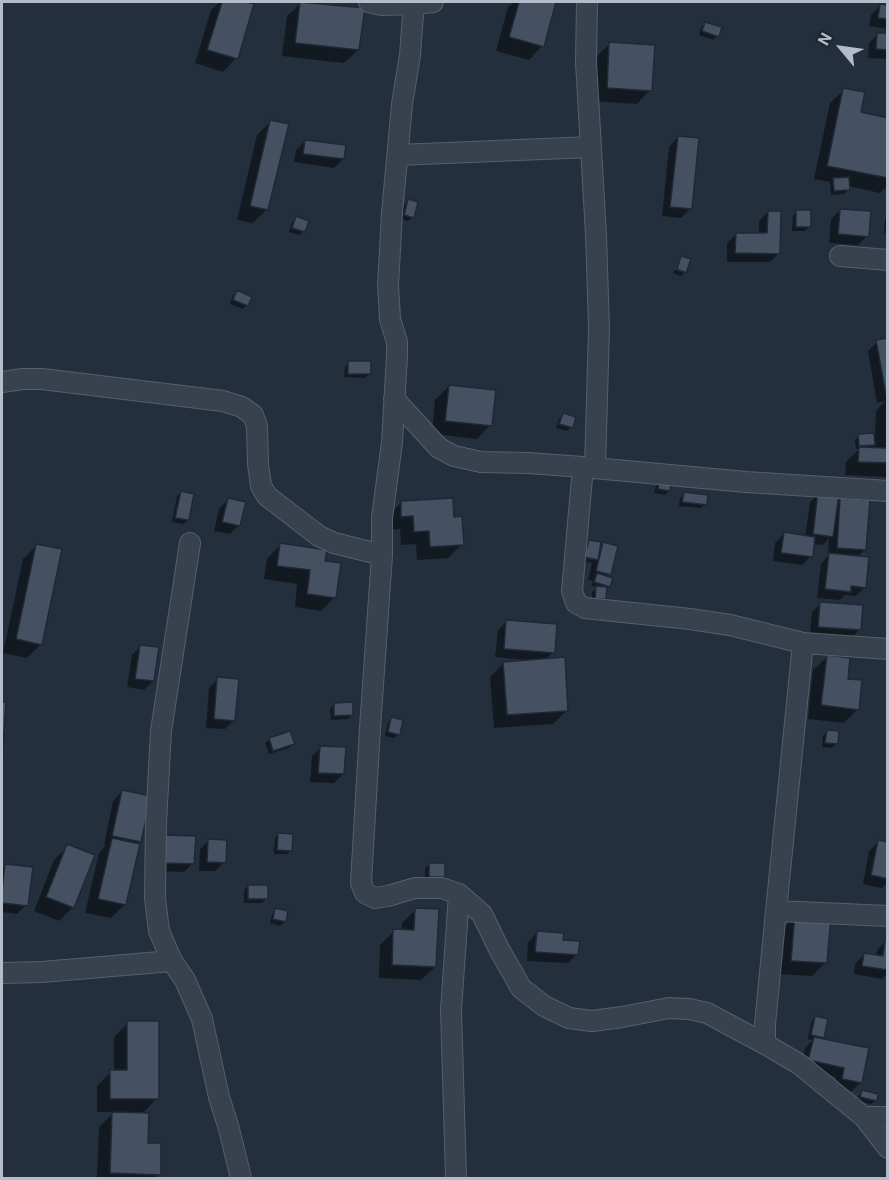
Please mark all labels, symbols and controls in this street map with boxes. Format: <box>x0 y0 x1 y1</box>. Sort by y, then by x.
north arrow <box>811 18 871 78</box>
text: N <box>814 29 836 49</box>

